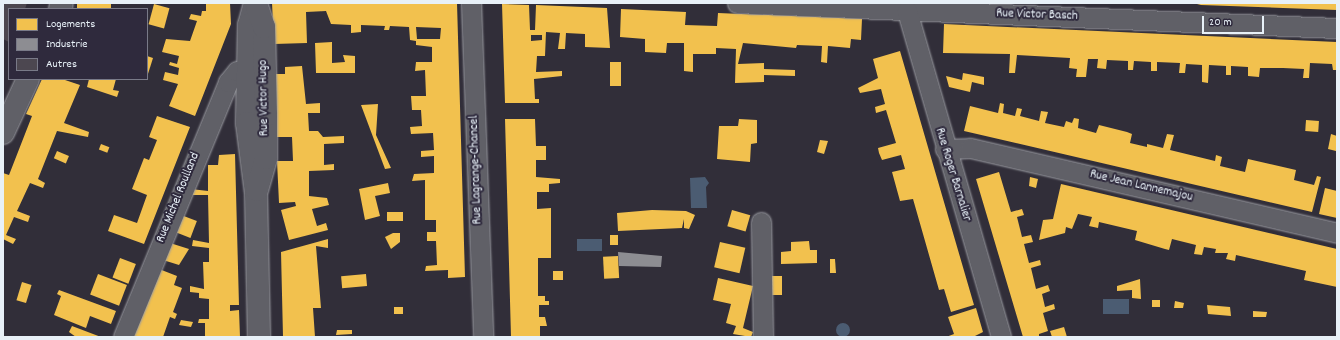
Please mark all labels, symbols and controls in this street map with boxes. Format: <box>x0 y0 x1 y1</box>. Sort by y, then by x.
street label: Rue Victor Basch <box>996 7 1078 25</box>
legend <box>8 8 148 80</box>
scale bar <box>1204 8 1266 34</box>
text: 20 m <box>1209 14 1232 31</box>
text: Logements <box>46 16 95 33</box>
text: Industrie <box>46 36 87 53</box>
text: Autres <box>46 56 77 73</box>
street label: Rue Victor Hugo <box>257 60 273 136</box>
street label: Rue Lagrange-Chancel <box>467 115 487 225</box>
street label: Rue Roger Barnalier <box>930 126 974 224</box>
street label: Rue Michel Roulland <box>154 151 204 245</box>
street label: Rue Jean Lannemajou <box>1088 168 1194 206</box>

